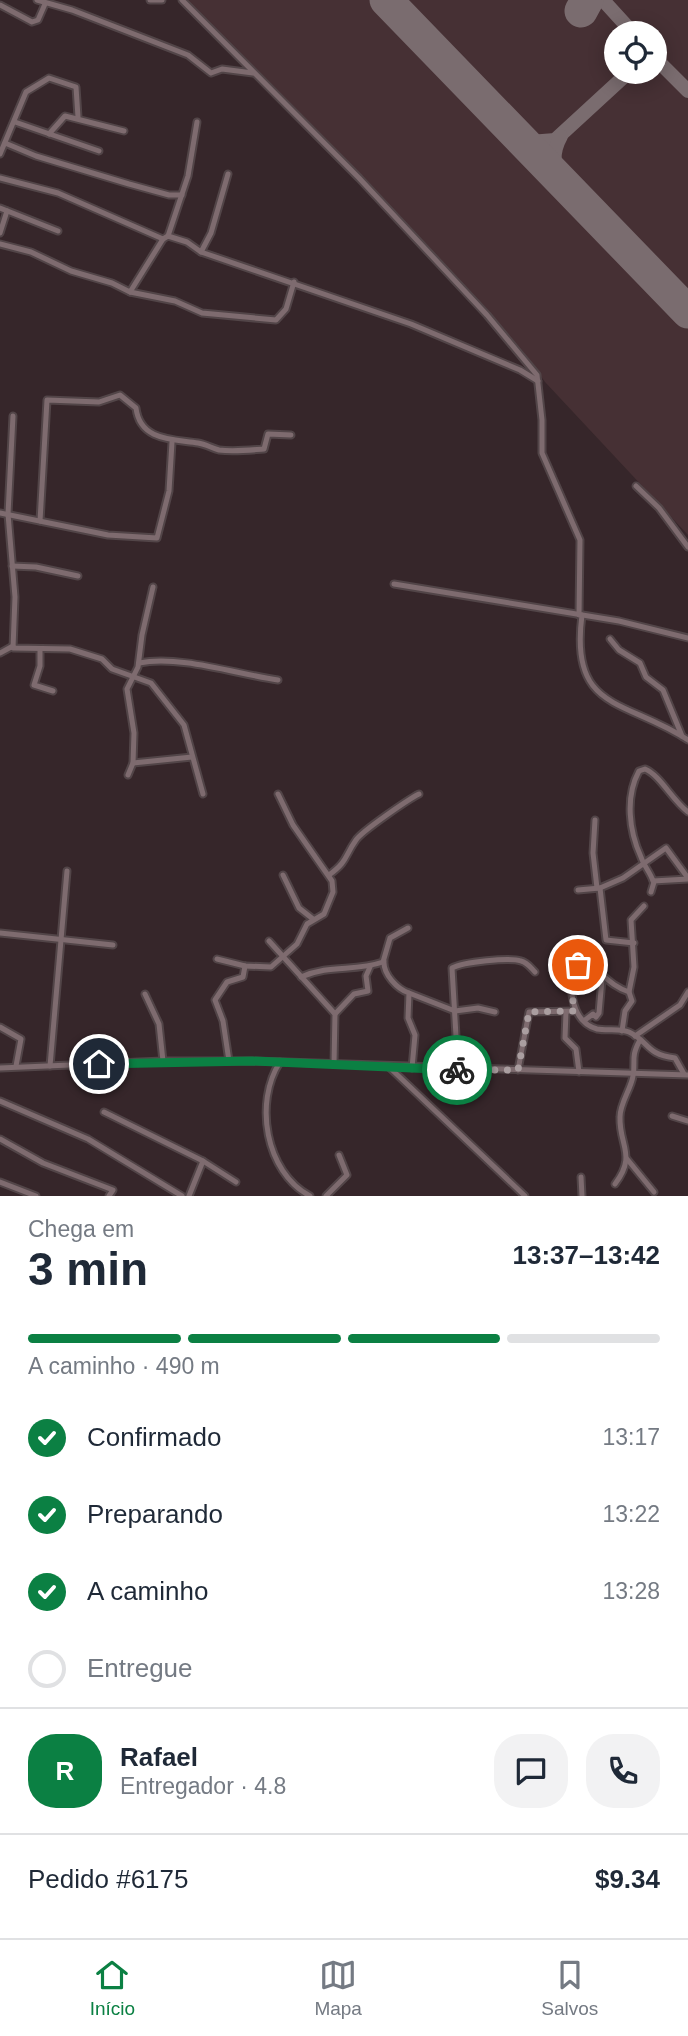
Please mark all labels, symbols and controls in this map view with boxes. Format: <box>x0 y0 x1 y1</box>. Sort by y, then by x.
map controls <box>604 21 667 84</box>
button: locate <box>604 21 667 84</box>
pin <box>548 935 608 995</box>
icon: bag <box>559 946 597 984</box>
pin <box>69 1034 129 1094</box>
courier <box>422 1035 492 1105</box>
icon: home <box>80 1045 118 1083</box>
icon: bike <box>438 1051 476 1089</box>
text: Chega em <box>28 1216 134 1242</box>
text: 13:37–13:42 <box>513 1240 660 1270</box>
text: 3 min <box>28 1243 148 1295</box>
text: A caminho · 490 m <box>28 1353 220 1379</box>
icon: check <box>28 1419 66 1457</box>
text: Confirmado <box>87 1422 221 1452</box>
text: 13:17 <box>602 1424 660 1450</box>
icon: check <box>28 1496 66 1534</box>
text: Preparando <box>87 1499 223 1529</box>
text: 13:22 <box>602 1501 660 1527</box>
icon: check <box>28 1573 66 1611</box>
text: A caminho <box>87 1576 208 1606</box>
text: 13:28 <box>602 1578 660 1604</box>
text: Entregue <box>87 1653 193 1683</box>
button: chat <box>494 1734 568 1808</box>
button: phone <box>586 1734 660 1808</box>
text: Rafael <box>120 1742 198 1772</box>
text: R <box>56 1756 74 1786</box>
text: Entregador · 4.8 <box>120 1773 286 1799</box>
text: Pedido #6175 <box>28 1864 188 1894</box>
text: $9.34 <box>595 1864 660 1894</box>
tab: Início <box>90 1956 135 2020</box>
tab: Mapa <box>314 1956 362 2020</box>
tab: Salvos <box>541 1956 598 2020</box>

